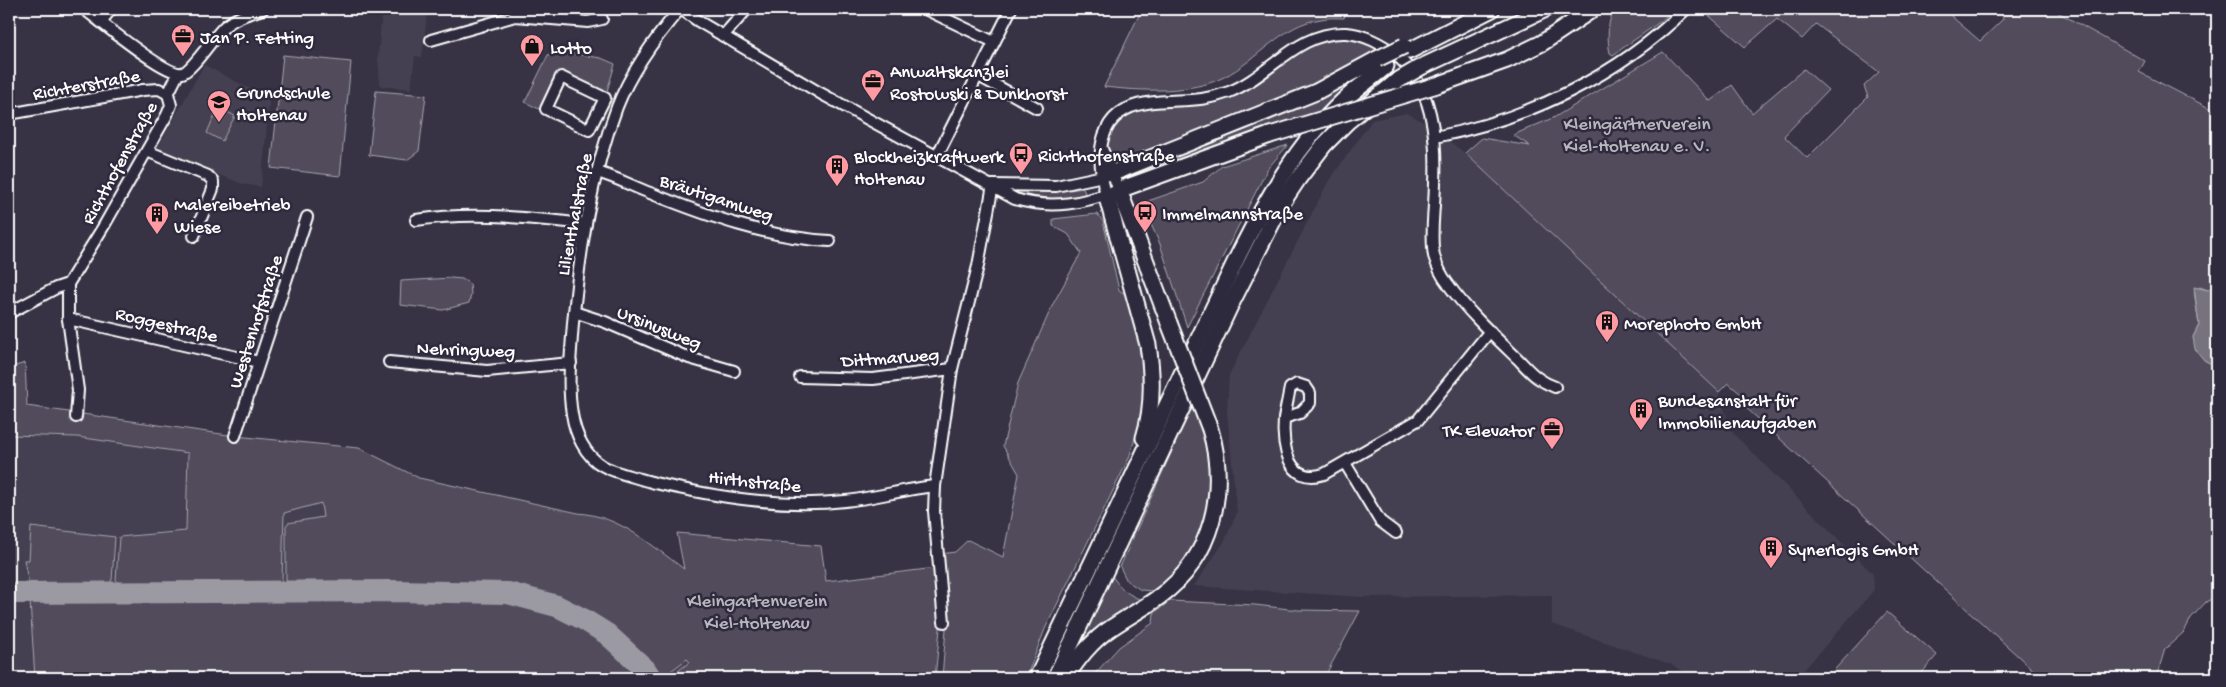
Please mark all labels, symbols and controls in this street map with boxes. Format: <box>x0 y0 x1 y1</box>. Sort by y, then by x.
office icon: Jan P. Fetting <box>170 23 196 57</box>
place label: Jan P. Fetting <box>200 28 314 51</box>
shop icon: Lotto <box>519 33 545 67</box>
place label: Lotto <box>550 38 592 61</box>
place label: Anwaltskanzlei Rostowski & Dunkhorst <box>890 62 1069 107</box>
street label: Richterstraße <box>31 66 142 107</box>
office icon: Anwaltskanzlei Rostowski & Dunkhorst <box>860 68 886 102</box>
place label: Grundschule Holtenau <box>236 83 331 128</box>
school or university icon: Grundschule Holtenau <box>206 89 232 123</box>
street label: Richthofenstraße <box>78 98 164 229</box>
park label: Kleingärtnerverein Kiel-Holtenau e. V. <box>1564 114 1710 159</box>
bus stop icon: Richthofenstraße <box>1008 141 1034 175</box>
place label: Richthofenstraße <box>1038 146 1175 169</box>
place label: Blockheizkraftwerk Holtenau <box>853 147 1006 192</box>
street label: Lilienthalstraße <box>553 151 600 278</box>
building icon: Blockheizkraftwerk Holtenau <box>824 153 850 187</box>
street label: Bräutigamweg <box>655 170 776 229</box>
place label: Malereibetrieb Wiese <box>174 195 291 240</box>
bus stop icon: Immelmannstraße <box>1132 199 1158 233</box>
building icon: Malereibetrieb Wiese <box>144 201 170 235</box>
place label: Immelmannstraße <box>1162 204 1303 227</box>
street label: Westenhofstraße <box>225 252 290 392</box>
street label: Ursinusweg <box>613 302 704 357</box>
street label: Roggestraße <box>113 303 220 349</box>
building icon: Morephoto GmbH <box>1594 309 1620 343</box>
place label: Morephoto GmbH <box>1624 314 1762 337</box>
street label: Nehringweg <box>416 338 516 365</box>
street label: Dittmarweg <box>839 345 940 375</box>
place label: Bundesanstalt für Immobilienaufgaben <box>1657 391 1816 436</box>
building icon: Bundesanstalt für Immobilienaufgaben <box>1628 397 1654 431</box>
office icon: TK Elevator <box>1539 416 1565 450</box>
place label: TK Elevator <box>1442 421 1536 444</box>
street label: Hirthstraße <box>707 467 802 500</box>
building icon: Synerlogis GmbH <box>1758 535 1784 569</box>
place label: Synerlogis GmbH <box>1788 540 1919 563</box>
park label: Kleingartenverein Kiel-Holtenau <box>687 591 827 636</box>

